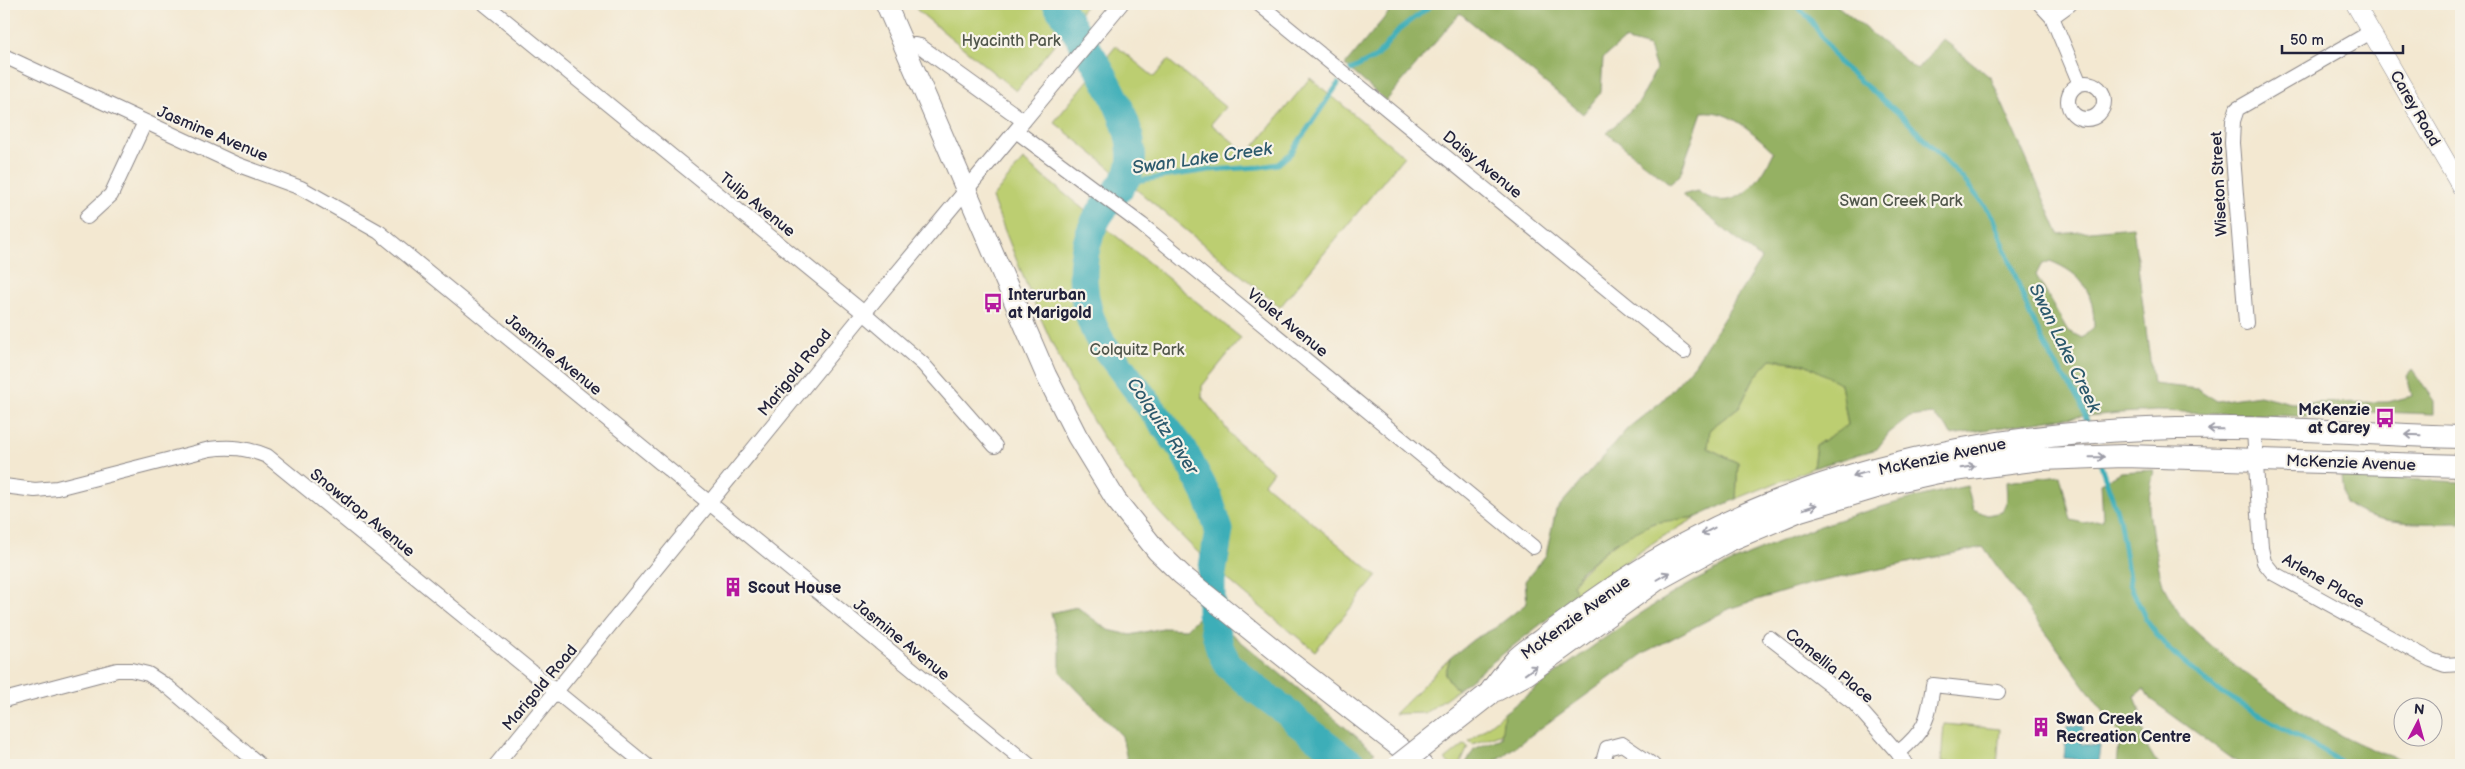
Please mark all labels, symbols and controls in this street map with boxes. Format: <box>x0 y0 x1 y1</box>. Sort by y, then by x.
scale bar <box>2282 22 2404 54</box>
text: 50 m <box>2290 31 2324 50</box>
park label: Hyacinth Park <box>961 32 1061 51</box>
street label: Carey Road <box>2385 67 2444 150</box>
street label: Jasmine Avenue <box>154 102 271 166</box>
street label: Daisy Avenue <box>1439 127 1526 203</box>
street label: Wiseton Street <box>2207 131 2232 237</box>
water label: Swan Lake Creek <box>1131 138 1275 179</box>
street label: Tulip Avenue <box>715 169 799 242</box>
park label: Swan Creek Park <box>1840 192 1963 211</box>
water label: Swan Lake Creek <box>2024 280 2105 417</box>
street label: Violet Avenue <box>1243 285 1332 362</box>
place label: Interurban at Marigold <box>1008 286 1092 323</box>
bus stop icon: Interurban at Marigold <box>982 292 1004 314</box>
street label: Jasmine Avenue <box>501 310 605 400</box>
street label: Marigold Road <box>754 326 836 420</box>
park label: Colquitz Park <box>1090 341 1185 360</box>
water label: Colquitz River <box>1122 374 1204 480</box>
place label: McKenzie at Carey <box>2298 401 2371 438</box>
bus stop icon: McKenzie at Carey <box>2374 407 2396 429</box>
one-way arrow <box>2207 424 2224 434</box>
one-way arrow <box>2405 431 2421 440</box>
street label: McKenzie Avenue <box>1877 435 2008 480</box>
one-way arrow <box>2088 452 2105 462</box>
street label: McKenzie Avenue <box>2286 452 2417 475</box>
one-way arrow <box>1959 462 1975 472</box>
street label: Snowdrop Avenue <box>306 465 419 562</box>
one-way arrow <box>1852 469 1868 479</box>
one-way arrow <box>1802 502 1818 511</box>
one-way arrow <box>1701 526 1716 536</box>
street label: Arlene Place <box>2279 550 2368 613</box>
one-way arrow <box>1656 570 1670 580</box>
street label: McKenzie Avenue <box>1518 572 1634 664</box>
building icon: Scout House <box>722 576 744 598</box>
place label: Scout House <box>748 579 841 598</box>
street label: Jasmine Avenue <box>849 595 953 685</box>
street label: Camellia Place <box>1781 625 1877 708</box>
street label: Marigold Road <box>499 641 582 735</box>
one-way arrow <box>1524 665 1538 675</box>
north arrow <box>2392 696 2442 746</box>
text: N <box>2413 701 2425 719</box>
place label: Swan Creek Recreation Centre <box>2056 710 2191 747</box>
building icon: Swan Creek Recreation Centre <box>2030 716 2052 738</box>

